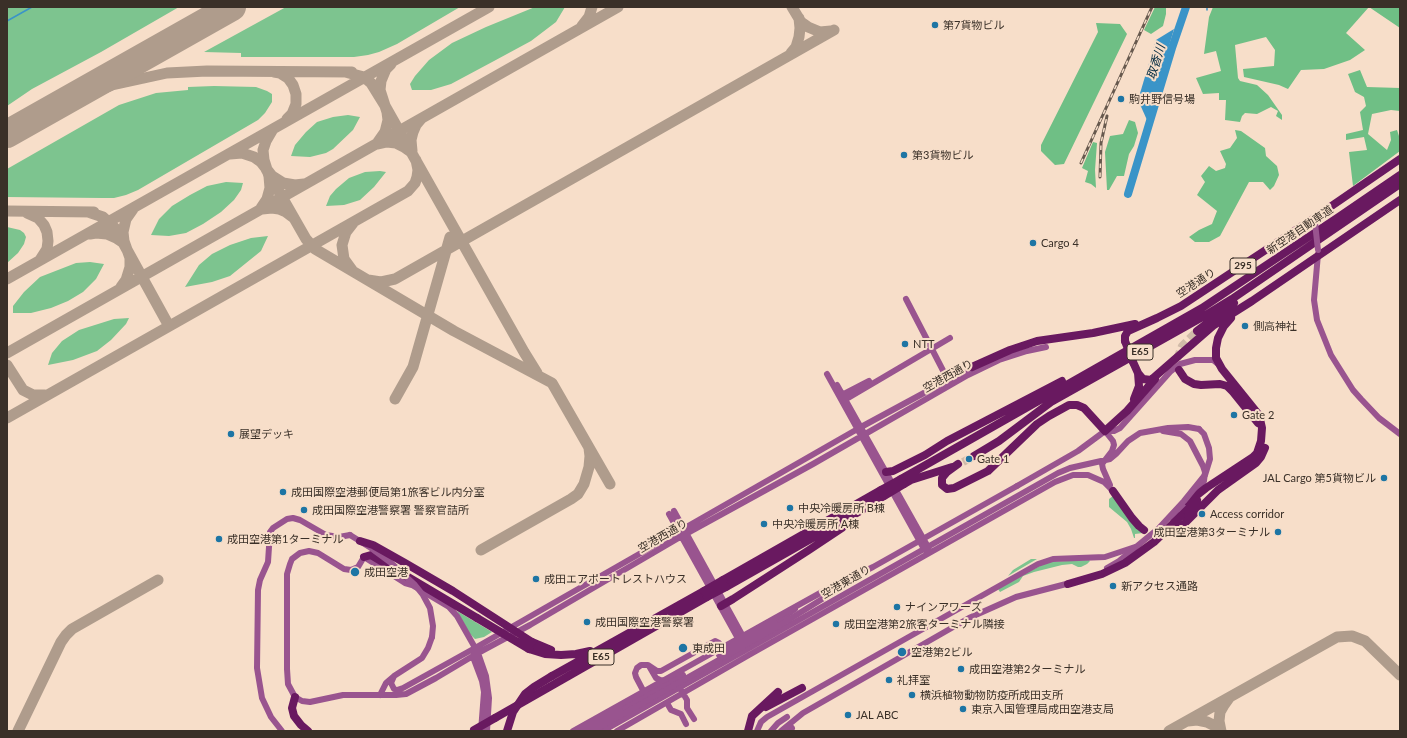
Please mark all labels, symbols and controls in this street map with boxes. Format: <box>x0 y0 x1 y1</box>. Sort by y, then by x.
place label: 第7貨物ビル <box>943 18 1004 32</box>
marker: 第7貨物ビル <box>930 20 940 30</box>
water label: 取香川 <box>1144 43 1168 81</box>
place label: 駒井野信号場 <box>1129 92 1195 106</box>
marker: 駒井野信号場 <box>1116 94 1126 104</box>
place label: 第3貨物ビル <box>912 148 973 162</box>
marker: 第3貨物ビル <box>899 150 909 160</box>
street label: 新空港自動車道 <box>1264 203 1336 257</box>
place label: Cargo 4 <box>1041 236 1079 250</box>
marker: Cargo 4 <box>1028 238 1038 248</box>
road number: 295 <box>1230 258 1256 274</box>
street label: 空港通り <box>1174 265 1218 301</box>
place label: 側高神社 <box>1253 319 1297 333</box>
marker: 側高神社 <box>1240 321 1250 331</box>
place label: NTT <box>913 337 934 351</box>
marker: NTT <box>900 339 910 349</box>
road number: E65 <box>1127 344 1153 360</box>
street label: 空港西通り <box>921 357 975 395</box>
place label: Gate 2 <box>1242 408 1274 422</box>
marker: Gate 2 <box>1229 410 1239 420</box>
place label: 展望デッキ <box>239 427 294 441</box>
marker: 展望デッキ <box>226 429 236 439</box>
place label: Gate 1 <box>977 452 1009 466</box>
marker: Gate 1 <box>964 454 974 464</box>
place label: JAL Cargo 第5貨物ビル <box>1263 471 1376 485</box>
marker: JAL Cargo 第5貨物ビル <box>1379 473 1389 483</box>
place label: 成田国際空港郵便局第1旅客ビル内分室 <box>291 485 484 499</box>
marker: 成田国際空港郵便局第1旅客ビル内分室 <box>278 487 288 497</box>
place label: 中央冷暖房所 B棟 <box>798 501 885 515</box>
place label: 成田国際空港警察署 警察官詰所 <box>312 503 469 517</box>
marker: 中央冷暖房所 B棟 <box>785 503 795 513</box>
marker: 成田国際空港警察署 警察官詰所 <box>299 505 309 515</box>
place label: Access corridor <box>1210 507 1284 521</box>
marker: Access corridor <box>1197 509 1207 519</box>
street label: 空港西通り <box>636 517 690 555</box>
place label: 中央冷暖房所 A棟 <box>772 517 859 531</box>
marker: 中央冷暖房所 A棟 <box>759 519 769 529</box>
place label: 成田空港第3ターミナル <box>1154 525 1270 539</box>
marker: 成田空港第3ターミナル <box>1273 527 1283 537</box>
place label: 成田空港第1ターミナル <box>227 532 343 546</box>
marker: 成田空港第1ターミナル <box>214 534 224 544</box>
street label: 空港東通り <box>819 563 873 601</box>
place label: 成田空港 <box>364 565 408 579</box>
marker: 成田空港 <box>349 566 361 578</box>
place label: 成田エアポートレストハウス <box>544 572 687 586</box>
marker: 成田エアポートレストハウス <box>531 574 541 584</box>
place label: 新アクセス通路 <box>1121 579 1198 593</box>
marker: 新アクセス通路 <box>1108 581 1118 591</box>
place label: ナインアワーズ <box>905 600 982 614</box>
marker: ナインアワーズ <box>892 602 902 612</box>
place label: 成田国際空港警察署 <box>595 615 694 629</box>
marker: 成田国際空港警察署 <box>582 617 592 627</box>
place label: 成田空港第2旅客ターミナル隣接 <box>844 617 1004 631</box>
marker: 成田空港第2旅客ターミナル隣接 <box>831 619 841 629</box>
place label: 東成田 <box>692 641 725 655</box>
marker: 東成田 <box>677 642 689 654</box>
place label: 空港第2ビル <box>911 645 972 659</box>
marker: 空港第2ビル <box>896 646 908 658</box>
road number: E65 <box>588 649 614 665</box>
place label: 成田空港第2ターミナル <box>969 662 1085 676</box>
marker: 成田空港第2ターミナル <box>956 664 966 674</box>
place label: 礼拝室 <box>897 673 930 687</box>
marker: 礼拝室 <box>884 675 894 685</box>
place label: 横浜植物動物防疫所成田支所 <box>920 688 1063 702</box>
marker: 横浜植物動物防疫所成田支所 <box>907 690 917 700</box>
place label: 東京入国管理局成田空港支局 <box>971 702 1114 716</box>
marker: 東京入国管理局成田空港支局 <box>958 704 968 714</box>
place label: JAL ABC <box>856 708 898 722</box>
marker: JAL ABC <box>843 710 853 720</box>

